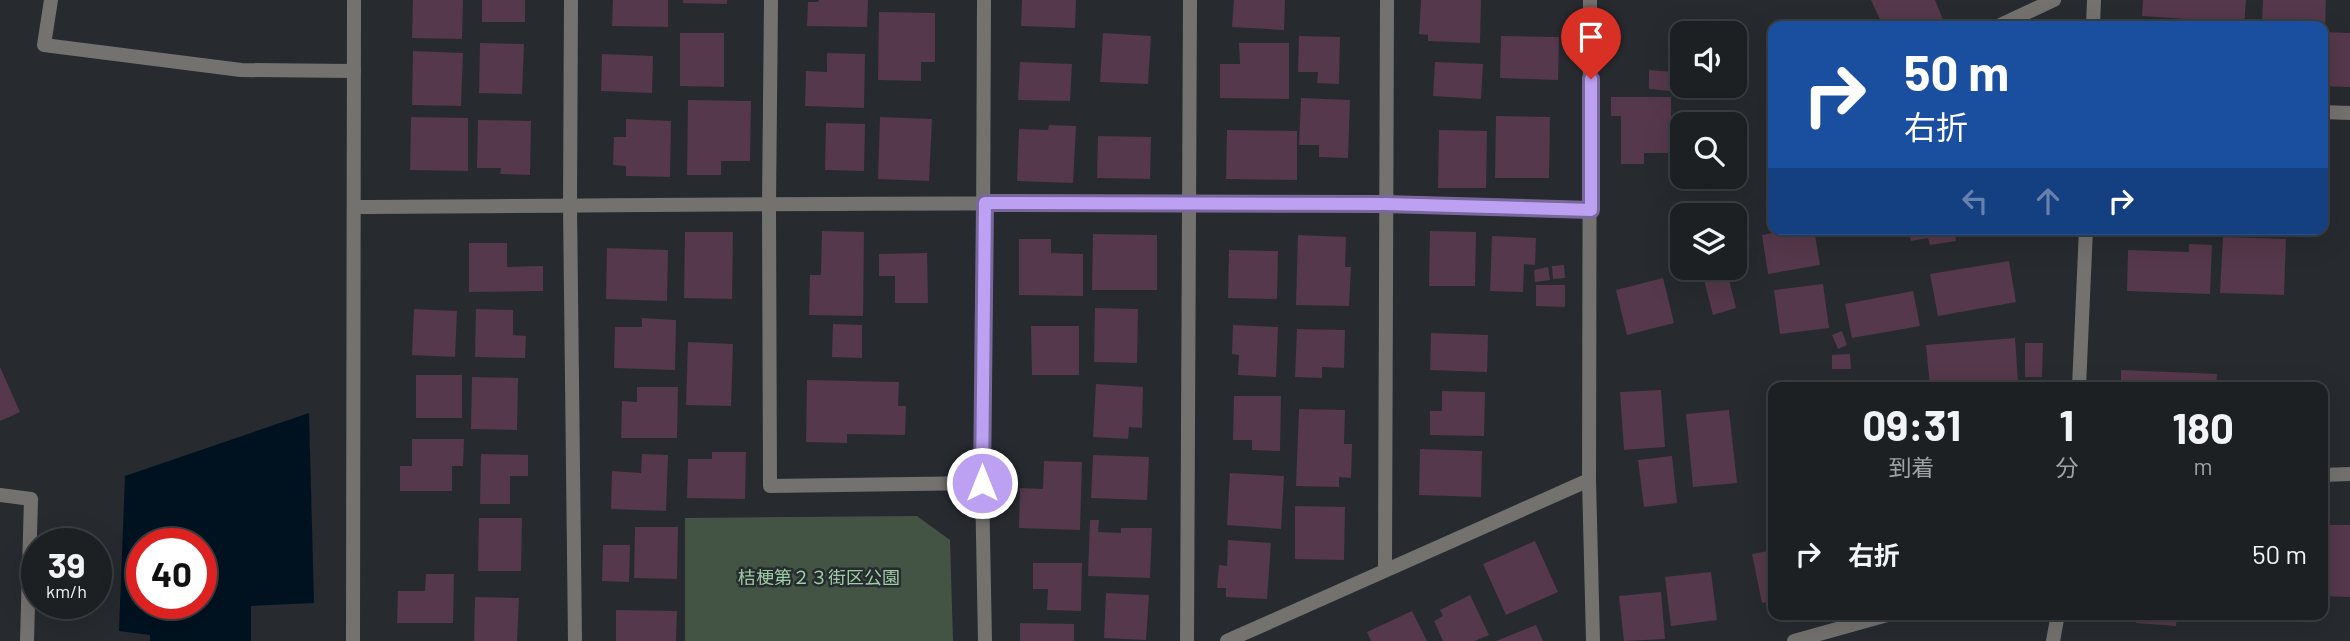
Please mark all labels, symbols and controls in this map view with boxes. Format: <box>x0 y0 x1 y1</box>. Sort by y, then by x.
pin <box>1561 7 1621 79</box>
icon: arrive <box>1572 18 1610 56</box>
map controls <box>1670 21 1747 280</box>
button: sound <box>1670 21 1747 98</box>
text: 50 m <box>1904 42 2009 101</box>
icon: right <box>1789 49 1880 140</box>
text: 右折 <box>1904 107 1968 145</box>
button: search <box>1670 112 1747 189</box>
icon: left <box>1956 182 1994 220</box>
icon: ahead <box>2029 182 2067 220</box>
icon: right <box>2102 182 2140 220</box>
button: layers <box>1670 203 1747 280</box>
text: 09:31 <box>1862 399 1961 449</box>
text: 1 <box>2059 399 2074 449</box>
text: 180 <box>2172 402 2234 452</box>
position arrow <box>945 446 1019 520</box>
text: m <box>2194 452 2213 480</box>
text: 到着 <box>1889 453 1935 481</box>
text: 分 <box>2055 453 2078 481</box>
speed limit sign: 40 <box>126 528 217 619</box>
icon: right <box>1789 535 1827 573</box>
text: 50 m <box>2252 538 2307 569</box>
text: 右折 <box>1848 539 1900 570</box>
text: 39 <box>48 543 85 585</box>
park label: 桔梗第２３街区公園 <box>738 566 900 588</box>
text: km/h <box>46 580 87 602</box>

